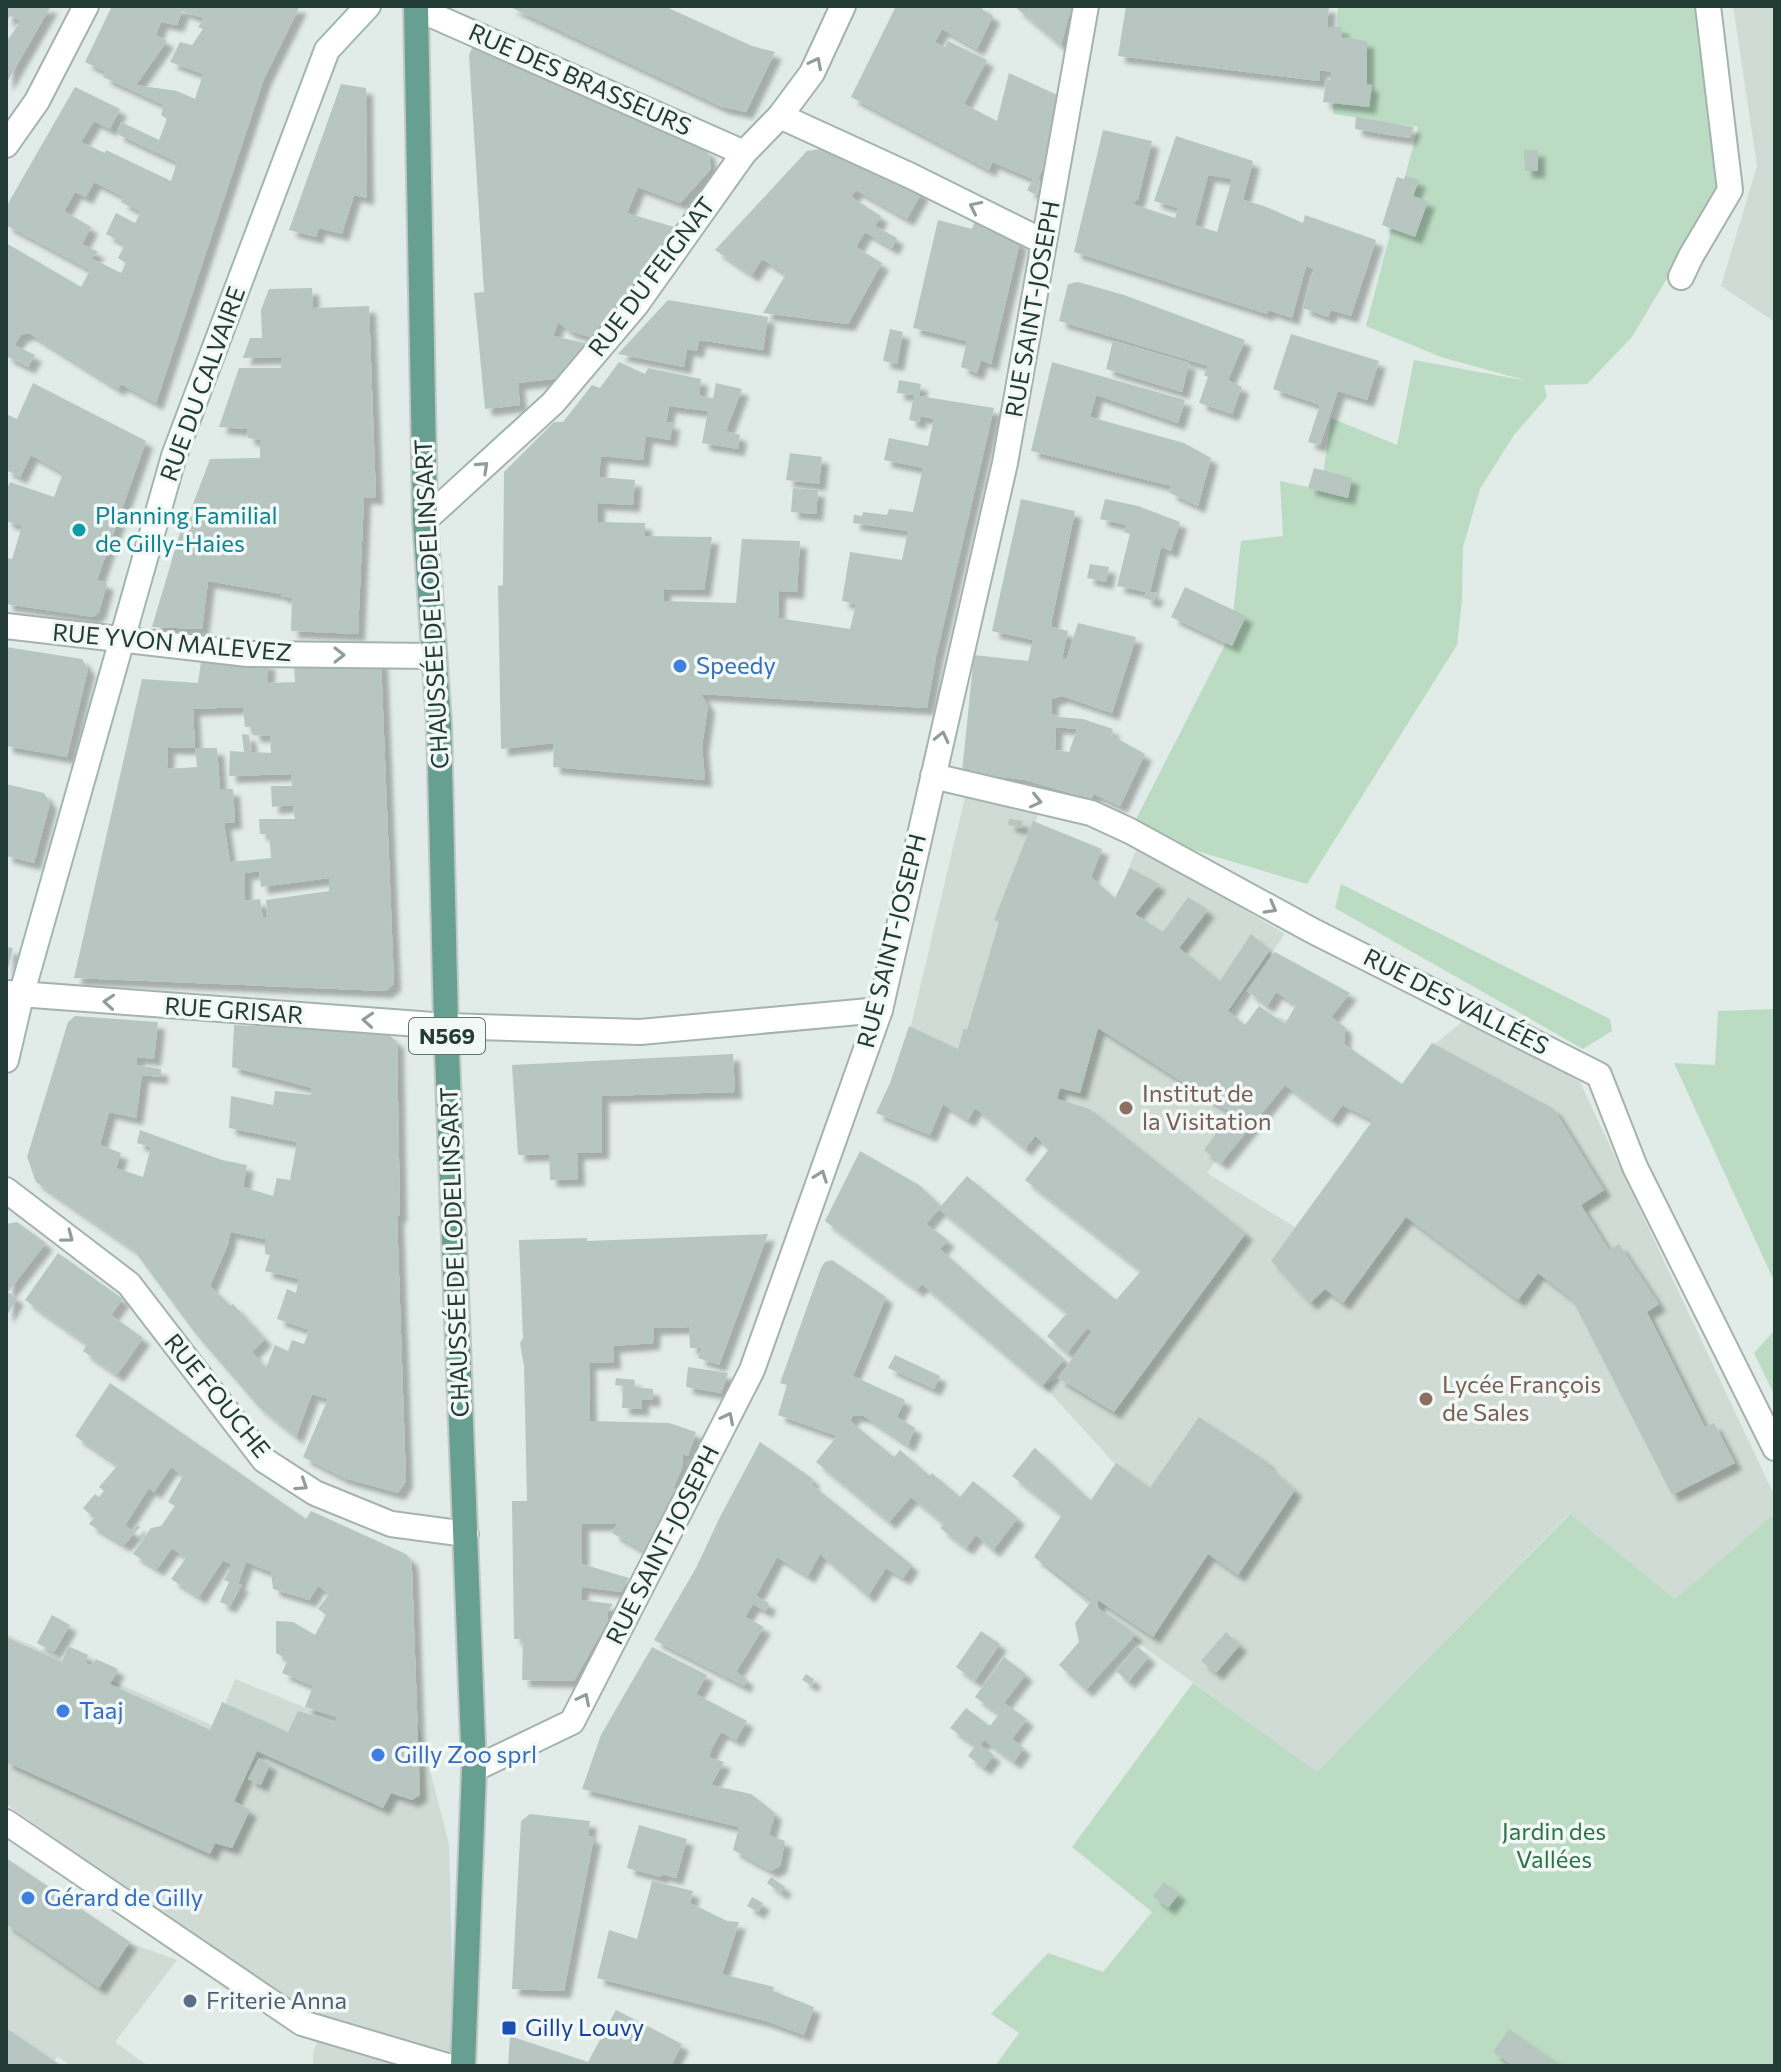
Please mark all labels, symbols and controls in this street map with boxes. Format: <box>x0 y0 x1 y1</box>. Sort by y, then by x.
street label: RUE DES BRASSEURS <box>465 16 696 141</box>
one-way arrow <box>806 57 822 72</box>
street label: RUE DU FEIGNAT <box>581 191 720 362</box>
street label: RUE SAINT-JOSEPH <box>998 198 1065 419</box>
one-way arrow <box>968 201 983 217</box>
street label: RUE DU CALVAIRE <box>153 282 250 485</box>
street label: CHAUSSÉE DE LODELINSART <box>407 438 454 770</box>
one-way arrow <box>473 463 488 477</box>
place label: Planning Familial de Gilly-Haies <box>95 500 278 557</box>
marker: Planning Familial de Gilly-Haies <box>70 521 88 539</box>
street label: RUE YVON MALEVEZ <box>51 617 293 666</box>
one-way arrow <box>333 646 346 664</box>
place label: Speedy <box>696 650 776 679</box>
marker: Speedy <box>671 657 689 675</box>
one-way arrow <box>933 731 950 744</box>
one-way arrow <box>1029 791 1043 808</box>
street label: RUE SAINT-JOSEPH <box>850 831 931 1051</box>
one-way arrow <box>1263 898 1277 914</box>
street label: RUE DES VALLÉES <box>1359 941 1554 1060</box>
street label: RUE GRISAR <box>164 990 304 1029</box>
one-way arrow <box>102 994 115 1011</box>
one-way arrow <box>361 1012 374 1029</box>
road number: N569 <box>409 1018 485 1054</box>
place label: Institut de la Visitation <box>1142 1078 1271 1135</box>
street label: CHAUSSÉE DE LODELINSART <box>433 1086 474 1418</box>
marker: Institut de la Visitation <box>1117 1099 1135 1117</box>
one-way arrow <box>811 1170 828 1184</box>
one-way arrow <box>59 1227 74 1241</box>
street label: RUE FOUCHE <box>159 1327 277 1463</box>
place label: Lycée François de Sales <box>1442 1369 1601 1426</box>
marker: Lycée François de Sales <box>1417 1390 1435 1408</box>
one-way arrow <box>718 1412 733 1427</box>
street label: RUE SAINT-JOSEPH <box>599 1440 724 1649</box>
one-way arrow <box>293 1475 308 1490</box>
one-way arrow <box>574 1693 589 1708</box>
place label: Taaj <box>79 1695 124 1724</box>
marker: Taaj <box>54 1702 72 1720</box>
place label: Gilly Zoo sprl <box>394 1739 537 1768</box>
marker: Gilly Zoo sprl <box>369 1746 387 1764</box>
park label: Jardin des Vallées <box>1502 1816 1606 1873</box>
place label: Gérard de Gilly <box>44 1882 203 1911</box>
marker: Gérard de Gilly <box>19 1889 37 1907</box>
place label: Friterie Anna <box>206 1985 347 2014</box>
marker: Friterie Anna <box>181 1992 199 2010</box>
place label: Gilly Louvy <box>525 2012 644 2041</box>
marker: Gilly Louvy <box>500 2019 518 2037</box>

